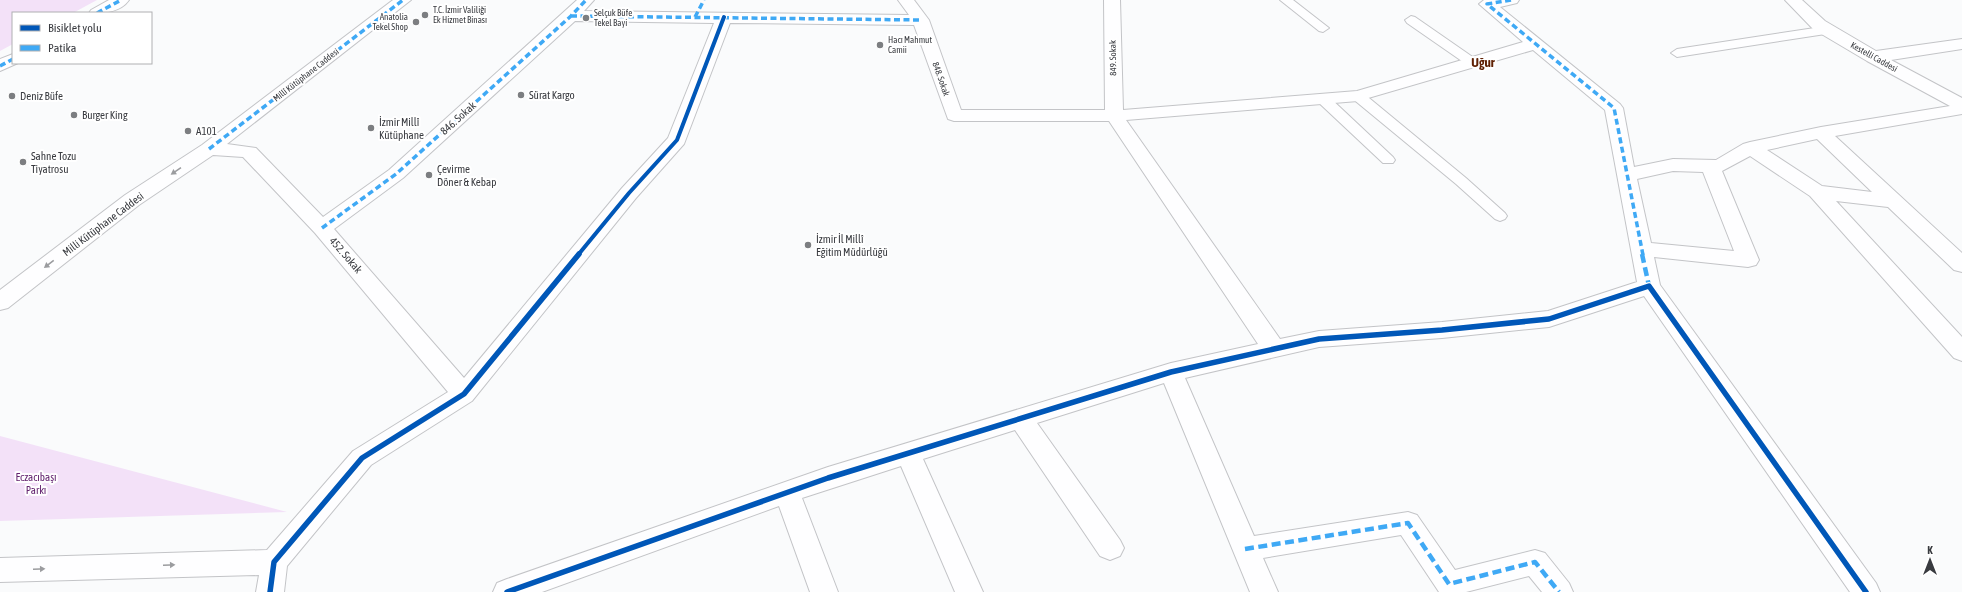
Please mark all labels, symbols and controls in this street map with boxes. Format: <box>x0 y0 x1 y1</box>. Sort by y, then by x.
place label: T.C. İzmir Valiliği Ek Hizmet Binası <box>433 5 487 25</box>
place label: Selçuk Büfe Tekel Bayi <box>594 8 632 28</box>
marker: T.C. İzmir Valiliği Ek Hizmet Binası <box>420 10 430 20</box>
legend <box>12 12 152 64</box>
place label: Anatolia Tekel Shop <box>372 12 408 32</box>
marker: Selçuk Büfe Tekel Bayi <box>581 13 591 23</box>
marker: Anatolia Tekel Shop <box>411 17 421 27</box>
text: Bisiklet yolu <box>48 21 102 35</box>
place label: Hacı Mahmut Camii <box>888 35 932 55</box>
marker: Hacı Mahmut Camii <box>875 40 885 50</box>
street label: 849. Sokak <box>1108 40 1118 76</box>
street label: Kestelli Caddesi <box>1849 40 1899 74</box>
text: Patika <box>48 41 76 55</box>
street label: Millî Kütüphane Caddesi <box>271 46 341 104</box>
district label: Uğur <box>1471 55 1496 70</box>
street label: 848. Sokak <box>930 61 952 98</box>
place label: Sürat Kargo <box>529 89 575 101</box>
place label: Deniz Büfe <box>20 90 63 102</box>
marker: Sürat Kargo <box>516 90 526 100</box>
marker: Deniz Büfe <box>7 91 17 101</box>
street label: 846. Sokak <box>438 99 478 137</box>
place label: Burger King <box>82 109 128 121</box>
marker: Burger King <box>69 110 79 120</box>
place label: İzmir Millî Kütüphane <box>379 116 424 141</box>
marker: İzmir Millî Kütüphane <box>366 123 376 133</box>
place label: A101 <box>196 125 217 137</box>
marker: A101 <box>183 126 193 136</box>
place label: Sahne Tozu Tiyatrosu <box>31 150 76 175</box>
marker: Sahne Tozu Tiyatrosu <box>18 157 28 167</box>
place label: Çevirme Döner & Kebap <box>437 163 496 188</box>
one-way arrow <box>171 167 181 175</box>
marker: Çevirme Döner & Kebap <box>424 170 434 180</box>
street label: Milli Kütüphane Caddesi <box>60 190 146 258</box>
place label: İzmir İl Millî Eğitim Müdürlüğü <box>816 233 888 258</box>
street label: 452. Sokak <box>327 235 365 275</box>
marker: İzmir İl Millî Eğitim Müdürlüğü <box>803 240 813 250</box>
one-way arrow <box>43 260 54 269</box>
park label: Eczacıbaşı Parkı <box>15 471 57 496</box>
north arrow <box>1910 540 1950 580</box>
text: K <box>1927 544 1933 556</box>
one-way arrow <box>163 562 176 568</box>
one-way arrow <box>33 565 45 572</box>

